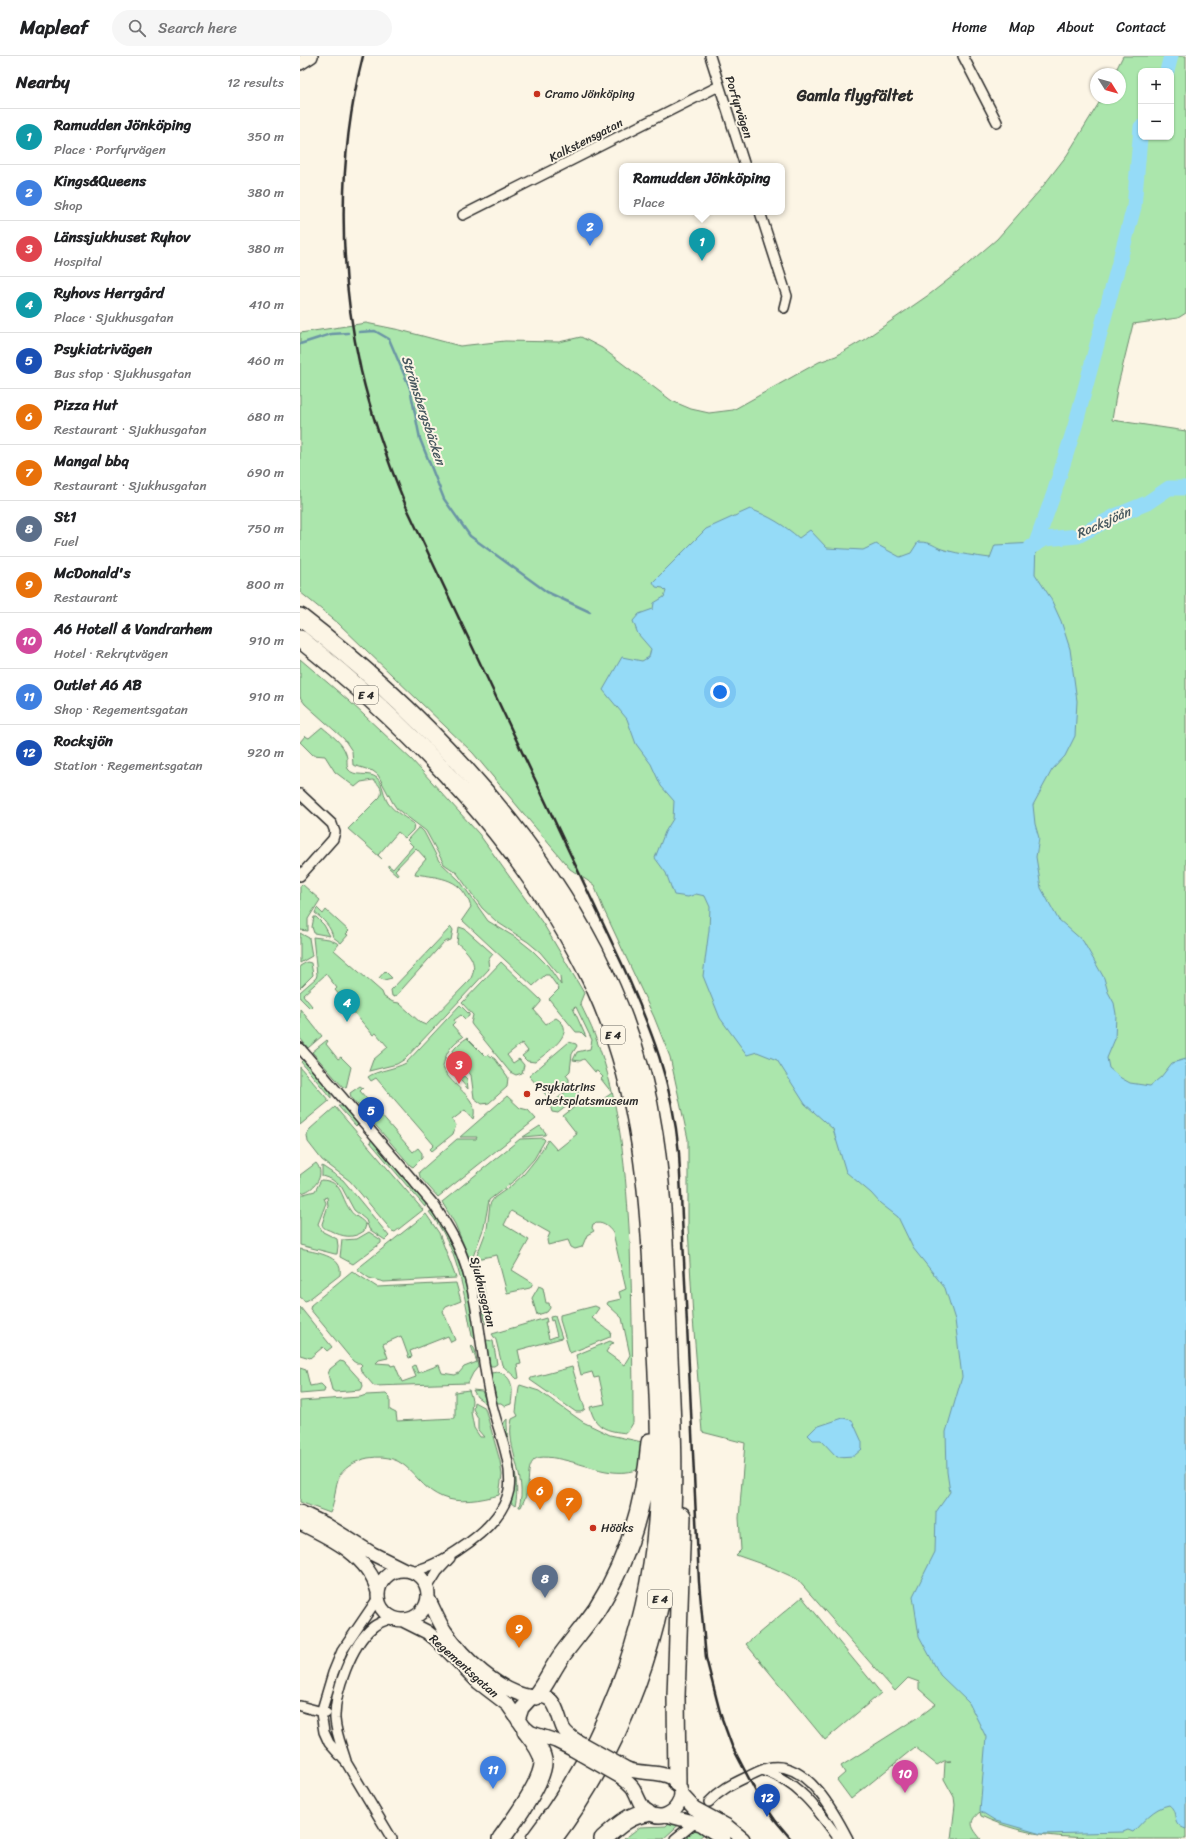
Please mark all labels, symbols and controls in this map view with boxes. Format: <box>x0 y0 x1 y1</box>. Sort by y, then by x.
search box <box>112 10 392 46</box>
text: Mapleaf <box>20 11 88 44</box>
text: Search here <box>158 15 237 41</box>
text: Home <box>952 15 987 40</box>
text: Map <box>1009 15 1035 40</box>
text: About <box>1057 15 1094 40</box>
text: Contact <box>1116 15 1166 40</box>
icon: search <box>126 17 148 39</box>
text: Nearby <box>16 67 70 97</box>
north arrow <box>1090 68 1126 104</box>
map controls <box>1138 68 1174 140</box>
button: + <box>1138 68 1174 104</box>
text: 12 results <box>227 71 284 94</box>
street label: Porfyrvägen <box>719 73 760 142</box>
district label: Gamla flygfältet <box>796 81 913 110</box>
place label: Cramo Jönköping <box>545 83 635 105</box>
marker: Cramo Jönköping <box>532 89 542 99</box>
button: − <box>1138 104 1174 140</box>
text: Ramudden Jönköping <box>54 112 191 138</box>
street label: Kalkstensgatan <box>545 112 627 168</box>
text: 1 <box>26 125 32 148</box>
text: 350 m <box>247 125 284 148</box>
text: Place · Porfyrvägen <box>54 138 166 161</box>
popup <box>619 163 785 215</box>
text: Ramudden Jönköping <box>633 165 771 191</box>
text: Kings&Queens <box>54 168 146 194</box>
text: 2 <box>25 181 33 204</box>
text: 380 m <box>247 181 284 204</box>
text: Place <box>633 191 665 214</box>
text: Shop <box>54 194 82 217</box>
pin: 2 <box>577 213 603 246</box>
text: Länssjukhuset Ryhov <box>54 224 190 250</box>
pin: 1 <box>689 228 715 261</box>
text: 3 <box>25 237 33 260</box>
text: 380 m <box>247 237 284 260</box>
text: Hospital <box>54 250 102 273</box>
text: Ryhovs Herrgård <box>54 280 164 306</box>
text: 4 <box>25 293 33 316</box>
text: 410 m <box>249 293 284 316</box>
text: Place · Sjukhusgatan <box>54 306 173 329</box>
text: Psykiatrivägen <box>54 336 152 362</box>
text: 5 <box>25 349 33 372</box>
text: 460 m <box>247 349 284 372</box>
water label: Strömsbergsbäcken <box>395 352 453 470</box>
text: Bus stop · Sjukhusgatan <box>54 362 191 385</box>
text: Pizza Hut <box>54 392 118 418</box>
text: 6 <box>25 405 33 428</box>
text: 680 m <box>247 405 284 428</box>
text: Restaurant · Sjukhusgatan <box>54 418 206 441</box>
text: Mangal bbq <box>54 448 129 474</box>
text: 7 <box>25 461 33 484</box>
text: 690 m <box>247 461 284 484</box>
text: Restaurant · Sjukhusgatan <box>54 474 206 497</box>
water label: Rocksjöån <box>1072 499 1136 545</box>
text: St1 <box>54 504 76 530</box>
text: 8 <box>25 517 33 540</box>
text: 750 m <box>247 517 284 540</box>
text: Fuel <box>54 530 78 553</box>
text: McDonald's <box>54 560 131 586</box>
text: 9 <box>25 573 33 596</box>
text: 800 m <box>246 573 284 596</box>
text: Restaurant <box>54 586 118 609</box>
text: A6 Hotell & Vandrarhem <box>54 616 212 642</box>
text: 10 <box>22 629 36 652</box>
text: 910 m <box>249 629 284 652</box>
text: Hotel · Rekrytvägen <box>54 642 168 665</box>
text: Outlet A6 AB <box>54 672 142 698</box>
your location <box>710 682 730 702</box>
text: 11 <box>23 685 35 708</box>
text: 910 m <box>249 685 284 708</box>
road number: E 4 <box>354 686 378 704</box>
text: Shop · Regementsgatan <box>54 698 188 721</box>
text: Rocksjön <box>54 728 113 754</box>
text: 12 <box>22 741 36 764</box>
text: 920 m <box>247 741 284 764</box>
text: Station · Regementsgatan <box>54 754 202 777</box>
pin: 4 <box>334 989 360 1022</box>
road number: E 4 <box>601 1026 625 1044</box>
pin: 3 <box>446 1051 472 1084</box>
place label: Psykiatrins arbetsplatsmuseum <box>535 1076 638 1112</box>
marker: Psykiatrins arbetsplatsmuseum <box>522 1089 532 1099</box>
pin: 5 <box>358 1097 384 1130</box>
street label: Sjukhusgatan <box>464 1254 502 1330</box>
pin: 6 <box>527 1477 553 1510</box>
pin: 7 <box>556 1488 582 1521</box>
place label: Hööks <box>601 1517 634 1539</box>
marker: Hööks <box>588 1523 598 1533</box>
pin: 8 <box>532 1565 558 1598</box>
road number: E 4 <box>648 1590 672 1608</box>
pin: 9 <box>506 1615 532 1648</box>
street label: Regementsgatan <box>424 1628 504 1704</box>
pin: 11 <box>480 1756 506 1789</box>
pin: 10 <box>892 1760 918 1793</box>
pin: 12 <box>754 1784 780 1817</box>

